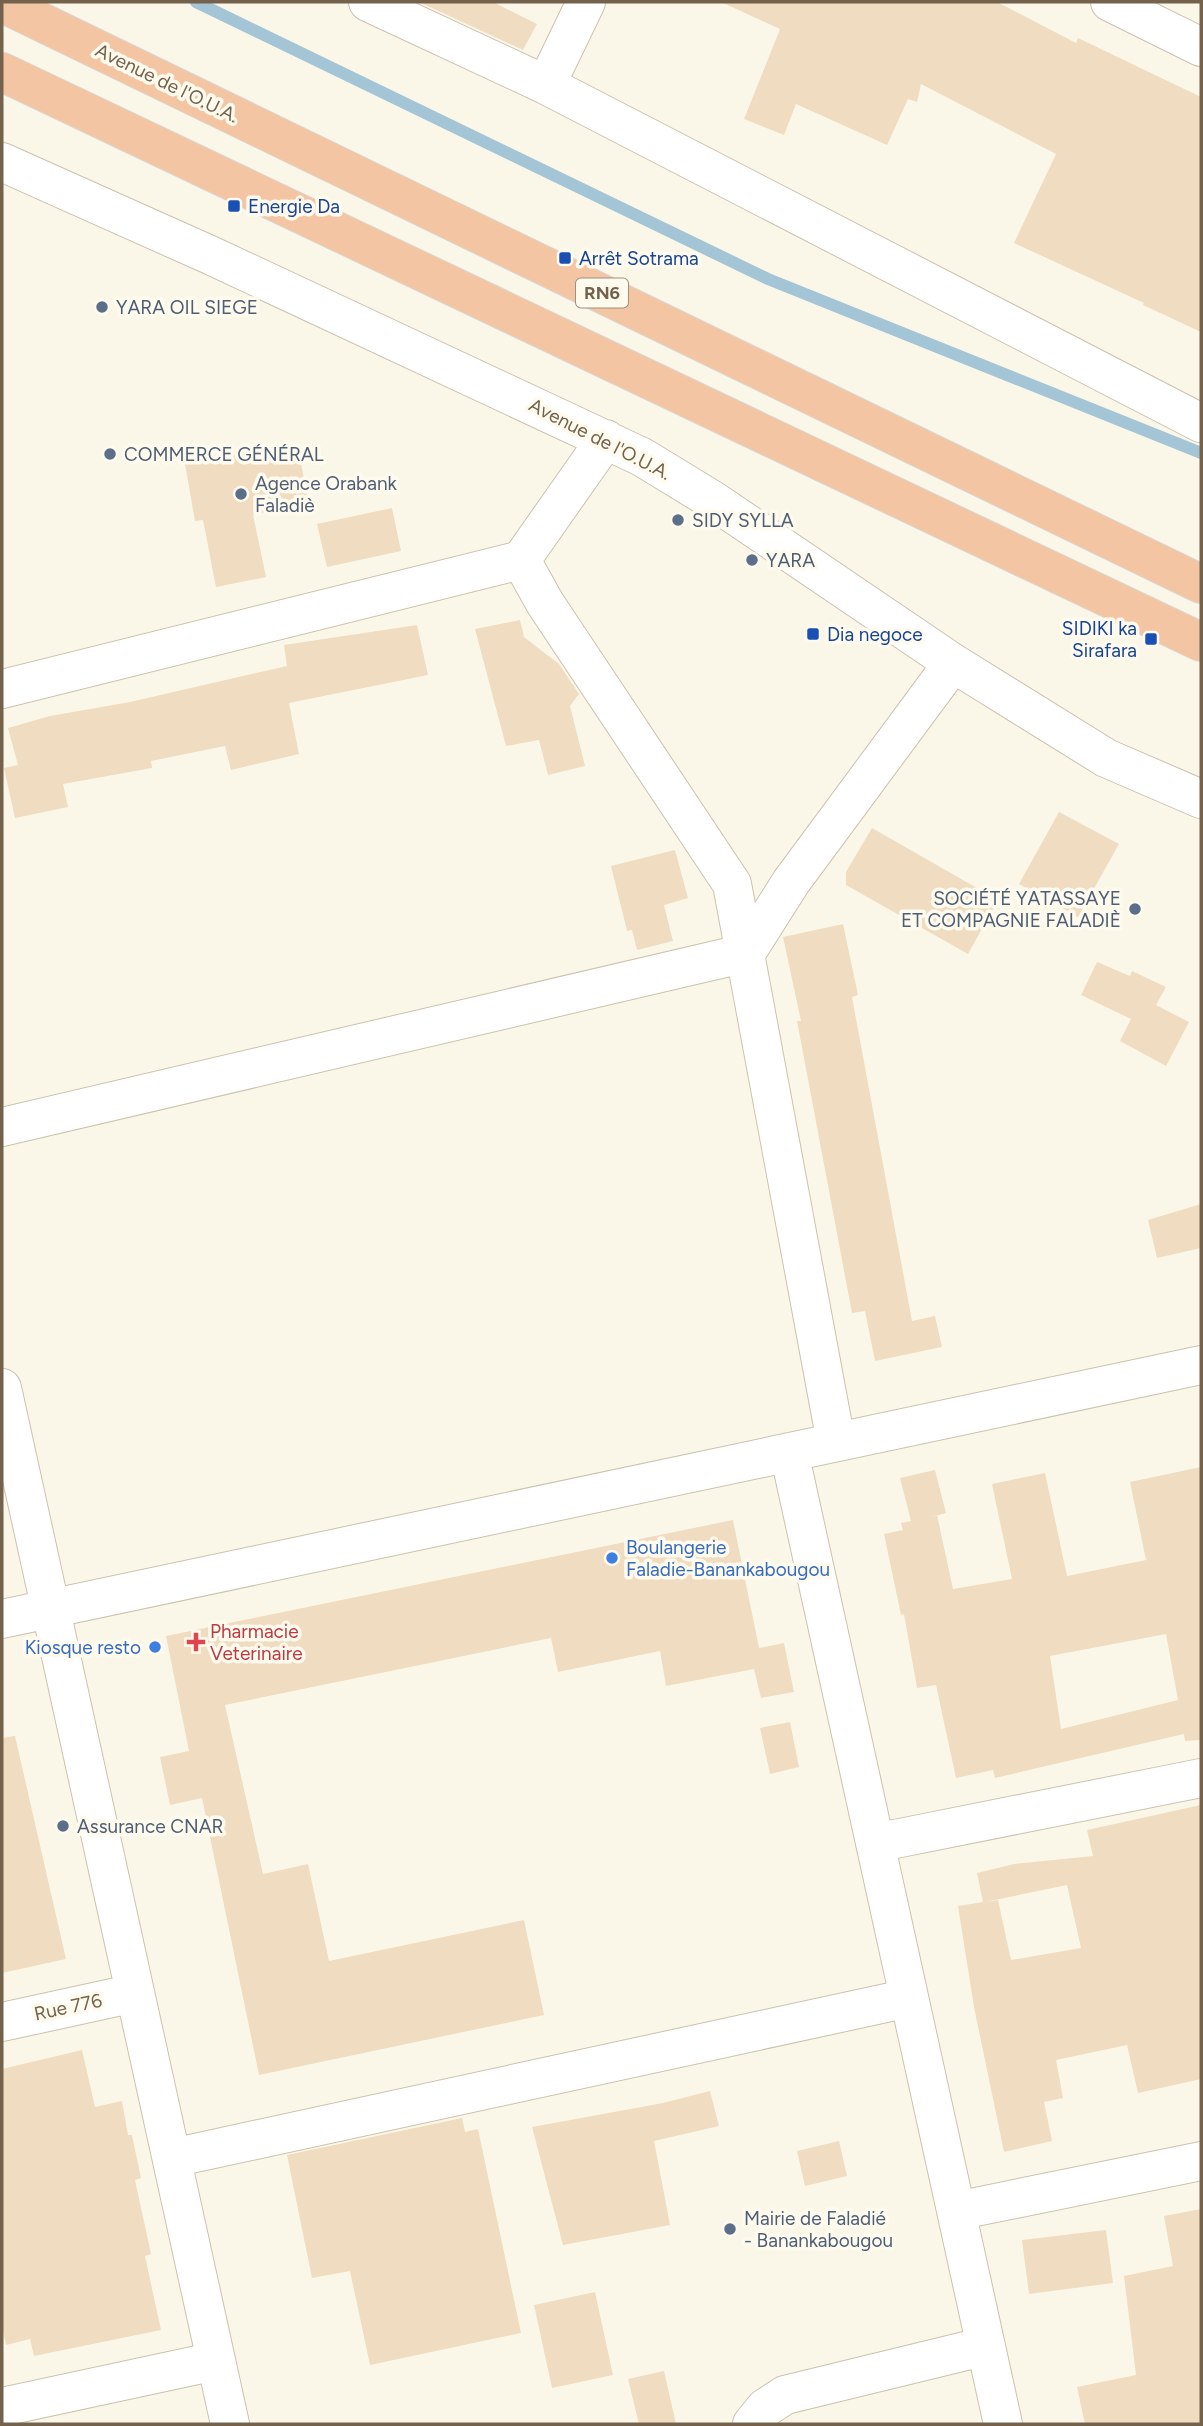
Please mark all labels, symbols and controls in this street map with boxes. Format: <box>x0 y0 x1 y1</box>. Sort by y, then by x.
street label: Avenue de l'O.U.A. <box>92 38 242 128</box>
place label: Energie Da <box>248 195 340 218</box>
marker: Energie Da <box>226 198 242 214</box>
place label: Arrêt Sotrama <box>579 247 699 270</box>
marker: Arrêt Sotrama <box>557 250 573 266</box>
road number: RN6 <box>576 278 628 307</box>
place label: YARA OIL SIEGE <box>116 296 258 319</box>
marker: YARA OIL SIEGE <box>94 299 110 315</box>
street label: Avenue de l'O.U.A. <box>525 393 675 485</box>
place label: COMMERCE GÉNÉRAL <box>124 443 324 466</box>
marker: COMMERCE GÉNÉRAL <box>102 446 118 462</box>
place label: Agence Orabank Faladiè <box>255 472 397 517</box>
marker: Agence Orabank Faladiè <box>233 486 249 502</box>
place label: SIDY SYLLA <box>692 509 794 532</box>
marker: SIDY SYLLA <box>670 512 686 528</box>
place label: YARA <box>766 549 815 572</box>
marker: YARA <box>744 552 760 568</box>
place label: SIDIKI ka Sirafara <box>1062 617 1137 662</box>
place label: Dia negoce <box>827 623 923 646</box>
marker: Dia negoce <box>805 626 821 642</box>
marker: SIDIKI ka Sirafara <box>1143 631 1159 647</box>
place label: SOCIÉTÉ YATASSAYE ET COMPAGNIE FALADIÈ <box>901 887 1121 932</box>
marker: SOCIÉTÉ YATASSAYE ET COMPAGNIE FALADIÈ <box>1127 901 1143 917</box>
place label: Boulangerie Faladie-Banankabougou <box>626 1536 830 1581</box>
marker: Boulangerie Faladie-Banankabougou <box>604 1550 620 1566</box>
place label: Pharmacie Veterinaire <box>210 1620 303 1665</box>
marker: Pharmacie Veterinaire <box>188 1634 204 1650</box>
place label: Kiosque resto <box>25 1636 141 1659</box>
marker: Kiosque resto <box>147 1639 163 1655</box>
place label: Assurance CNAR <box>77 1815 223 1838</box>
marker: Assurance CNAR <box>55 1818 71 1834</box>
street label: Rue 776 <box>32 1989 104 2025</box>
place label: Mairie de Faladié - Banankabougou <box>744 2207 893 2252</box>
marker: Mairie de Faladié - Banankabougou <box>722 2221 738 2237</box>

